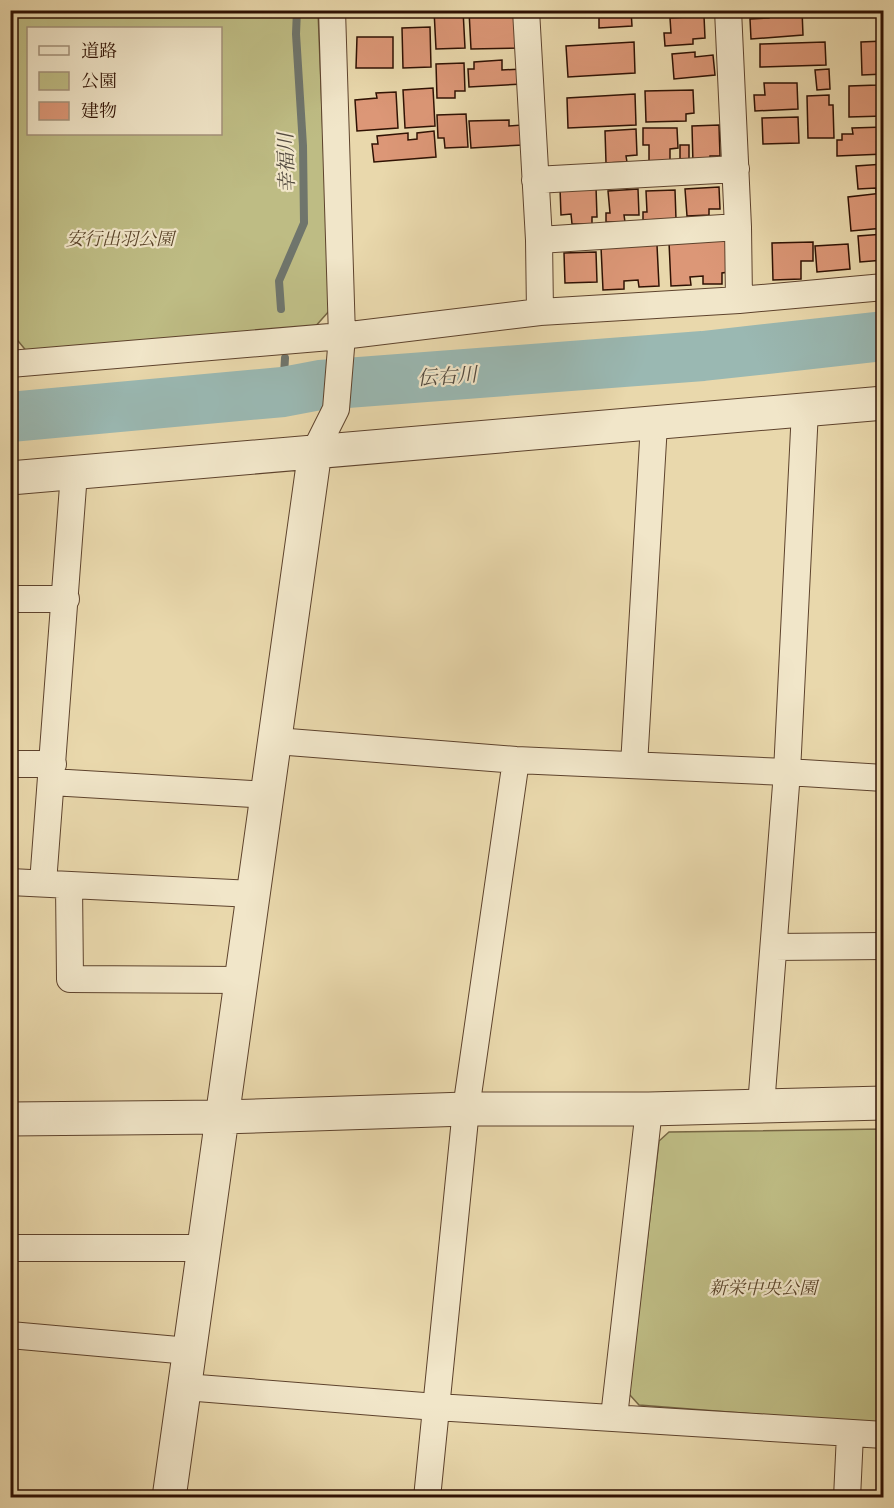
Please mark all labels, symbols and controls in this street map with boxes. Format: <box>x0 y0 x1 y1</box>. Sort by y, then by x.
legend <box>27 27 222 135</box>
text: 道路 <box>81 40 117 65</box>
text: 公園 <box>81 70 117 95</box>
text: 建物 <box>81 100 117 125</box>
water label: 幸福川 <box>273 130 303 193</box>
park label: 安行出羽公園 <box>66 228 177 253</box>
water label: 伝右川 <box>416 362 480 394</box>
park label: 新栄中央公園 <box>709 1277 820 1302</box>

